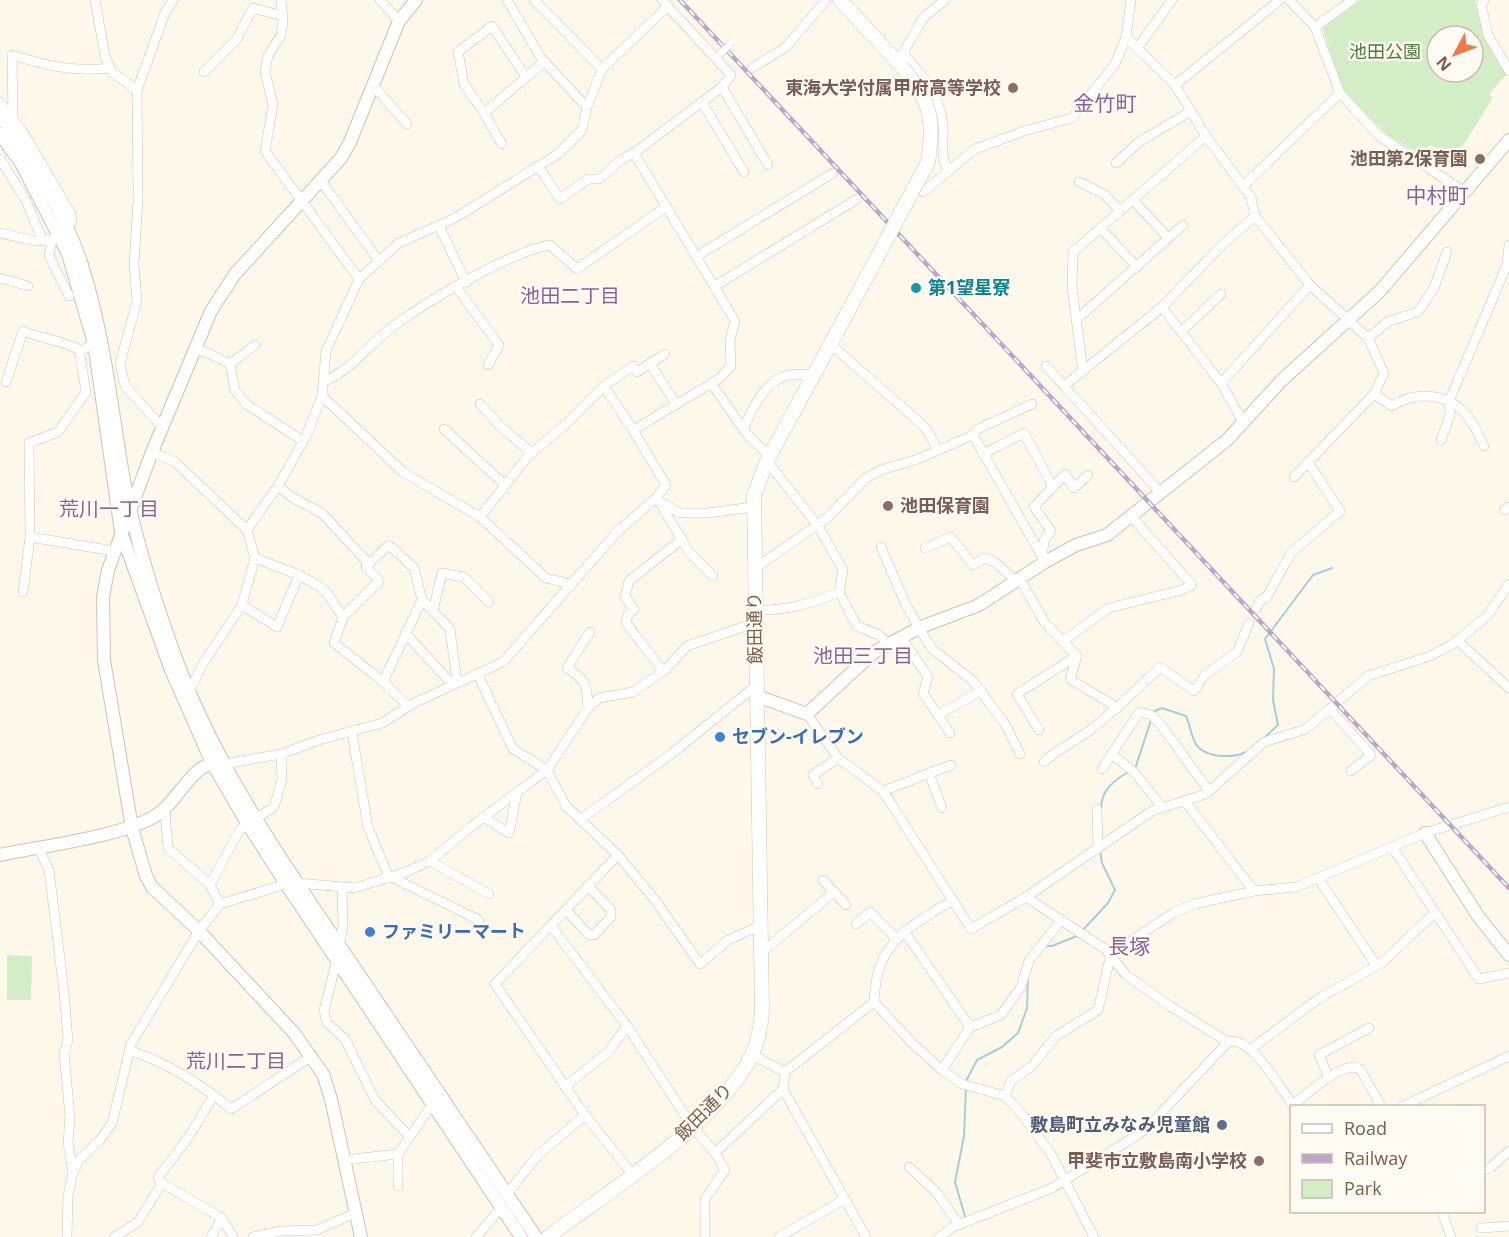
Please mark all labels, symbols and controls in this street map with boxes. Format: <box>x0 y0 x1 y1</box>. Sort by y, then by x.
north arrow <box>1425 24 1485 84</box>
park label: 池田公園 <box>1349 39 1421 63</box>
text: N <box>1431 52 1456 76</box>
place label: 東海大学付属甲府高等学校 <box>785 75 1001 99</box>
marker: 東海大学付属甲府高等学校 <box>1006 81 1020 95</box>
district label: 金竹町 <box>1074 89 1137 117</box>
place label: 池田第2保育園 <box>1350 146 1468 170</box>
marker: 池田第2保育園 <box>1473 152 1487 166</box>
district label: 中村町 <box>1406 181 1469 209</box>
place label: 第1望星寮 <box>928 275 1010 299</box>
marker: 第1望星寮 <box>909 281 923 295</box>
district label: 池田二丁目 <box>520 282 620 309</box>
place label: 池田保育園 <box>900 493 990 517</box>
district label: 荒川一丁目 <box>59 495 159 522</box>
marker: 池田保育園 <box>881 499 895 513</box>
street label: 飯田通り <box>741 592 767 664</box>
district label: 池田三丁目 <box>813 642 913 669</box>
place label: セブン-イレブン <box>732 724 864 748</box>
marker: セブン-イレブン <box>713 730 727 744</box>
place label: ファミリーマート <box>382 919 526 943</box>
marker: ファミリーマート <box>363 925 377 939</box>
district label: 長塚 <box>1108 932 1150 960</box>
district label: 荒川二丁目 <box>186 1047 286 1074</box>
street label: 飯田通り <box>669 1077 737 1145</box>
legend <box>1290 1105 1485 1213</box>
place label: 敷島町立みなみ児童館 <box>1030 1112 1210 1136</box>
text: Road <box>1344 1116 1387 1140</box>
marker: 敷島町立みなみ児童館 <box>1215 1118 1229 1132</box>
text: Railway <box>1344 1146 1408 1170</box>
place label: 甲斐市立敷島南小学校 <box>1067 1148 1247 1172</box>
marker: 甲斐市立敷島南小学校 <box>1252 1154 1266 1168</box>
text: Park <box>1344 1176 1382 1200</box>

